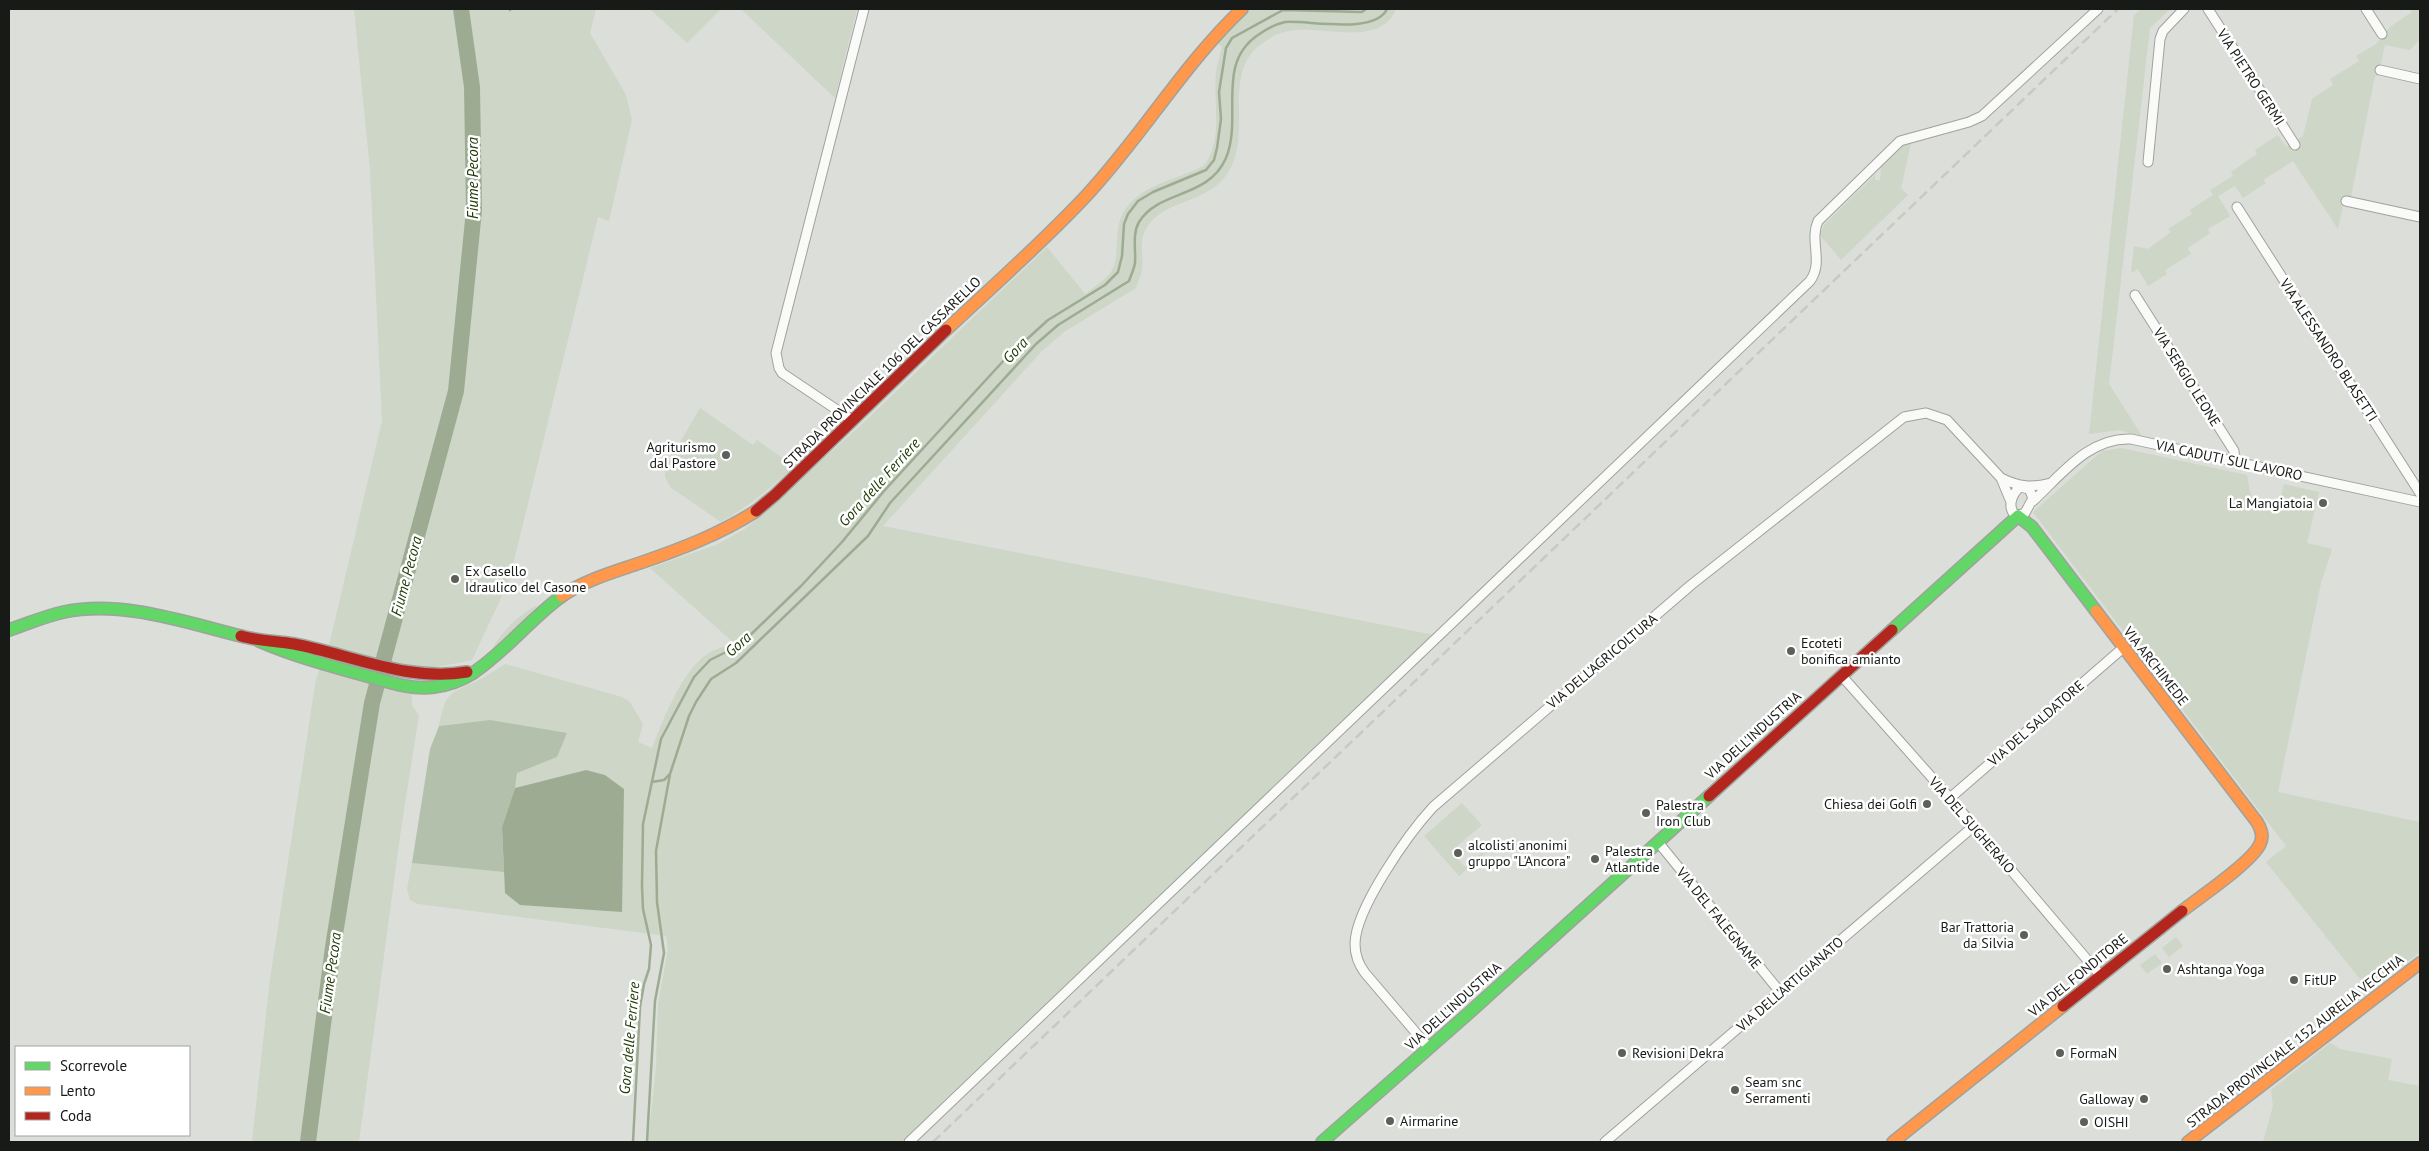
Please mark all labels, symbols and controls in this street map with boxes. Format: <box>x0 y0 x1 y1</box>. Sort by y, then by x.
street label: VIA PIETRO GERMI <box>2213 25 2289 129</box>
water label: Fiume Pecora <box>463 136 482 219</box>
street label: STRADA PROVINCIALE 106 DEL CASSARELLO <box>779 272 985 472</box>
street label: VIA ALESSANDRO BLASETTI <box>2275 274 2382 425</box>
street label: VIA SERGIO LEONE <box>2149 323 2225 430</box>
water label: Gora <box>998 333 1032 367</box>
water label: Gora delle Ferriere <box>834 434 924 530</box>
street label: VIA CADUTI SUL LAVORO <box>2153 435 2304 484</box>
place label: Agriturismo dal Pastore <box>646 438 716 472</box>
marker: Agriturismo dal Pastore <box>720 449 732 461</box>
place label: La Mangiatoia <box>2229 494 2313 512</box>
marker: La Mangiatoia <box>2317 497 2329 509</box>
water label: Fiume Pecora <box>386 533 426 618</box>
place label: Ex Casello Idraulico del Casone <box>465 562 586 596</box>
marker: Ex Casello Idraulico del Casone <box>449 573 461 585</box>
street label: VIA DELL'AGRICOLTURA <box>1542 609 1662 713</box>
street label: VIA ARCHIMEDE <box>2119 622 2193 709</box>
water label: Gora <box>721 627 755 661</box>
place label: Ecoteti bonifica amianto <box>1801 634 1901 668</box>
marker: Ecoteti bonifica amianto <box>1785 645 1797 657</box>
street label: VIA DEL SALDATORE <box>1983 676 2088 770</box>
street label: VIA DELL'INDUSTRIA <box>1700 686 1805 784</box>
street label: VIA DEL SUGHERAIO <box>1924 772 2019 877</box>
place label: Chiesa dei Golfi <box>1824 795 1917 813</box>
place label: Palestra Iron Club <box>1656 796 1711 830</box>
marker: Chiesa dei Golfi <box>1921 798 1933 810</box>
marker: Palestra Iron Club <box>1640 807 1652 819</box>
place label: alcolisti anonimi gruppo "L'Ancora" <box>1468 836 1570 870</box>
place label: Palestra Atlantide <box>1605 842 1660 876</box>
marker: alcolisti anonimi gruppo "L'Ancora" <box>1452 847 1464 859</box>
marker: Palestra Atlantide <box>1589 853 1601 865</box>
street label: VIA DEL FALEGNAME <box>1672 863 1765 972</box>
place label: Bar Trattoria da Silvia <box>1941 918 2014 952</box>
marker: Bar Trattoria da Silvia <box>2018 929 2030 941</box>
street label: VIA DEL FONDITORE <box>2024 929 2131 1021</box>
water label: Fiume Pecora <box>315 930 345 1015</box>
street label: VIA DELL'ARTIGIANATO <box>1732 933 1847 1036</box>
street label: STRADA PROVINCIALE 152 AURELIA VECCHIA <box>2183 950 2408 1131</box>
street label: VIA DELL'INDUSTRIA <box>1400 957 1505 1055</box>
place label: Ashtanga Yoga <box>2177 960 2265 978</box>
marker: Ashtanga Yoga <box>2161 963 2173 975</box>
place label: FitUP <box>2304 971 2337 989</box>
marker: FitUP <box>2288 974 2300 986</box>
water label: Gora delle Ferriere <box>615 981 643 1095</box>
place label: Revisioni Dekra <box>1632 1044 1724 1062</box>
place label: FormaN <box>2070 1044 2117 1062</box>
legend <box>15 1046 190 1136</box>
marker: Revisioni Dekra <box>1616 1047 1628 1059</box>
marker: FormaN <box>2054 1047 2066 1059</box>
text: Scorrevole <box>60 1056 127 1075</box>
place label: Seam snc Serramenti <box>1745 1073 1811 1107</box>
text: Lento <box>60 1081 96 1100</box>
marker: Seam snc Serramenti <box>1729 1084 1741 1096</box>
place label: Galloway <box>2079 1090 2134 1108</box>
marker: Galloway <box>2138 1093 2150 1105</box>
text: Coda <box>60 1106 92 1125</box>
place label: Airmarine <box>1400 1112 1458 1130</box>
place label: OISHI <box>2094 1113 2129 1131</box>
marker: Airmarine <box>1384 1115 1396 1127</box>
marker: OISHI <box>2078 1116 2090 1128</box>

